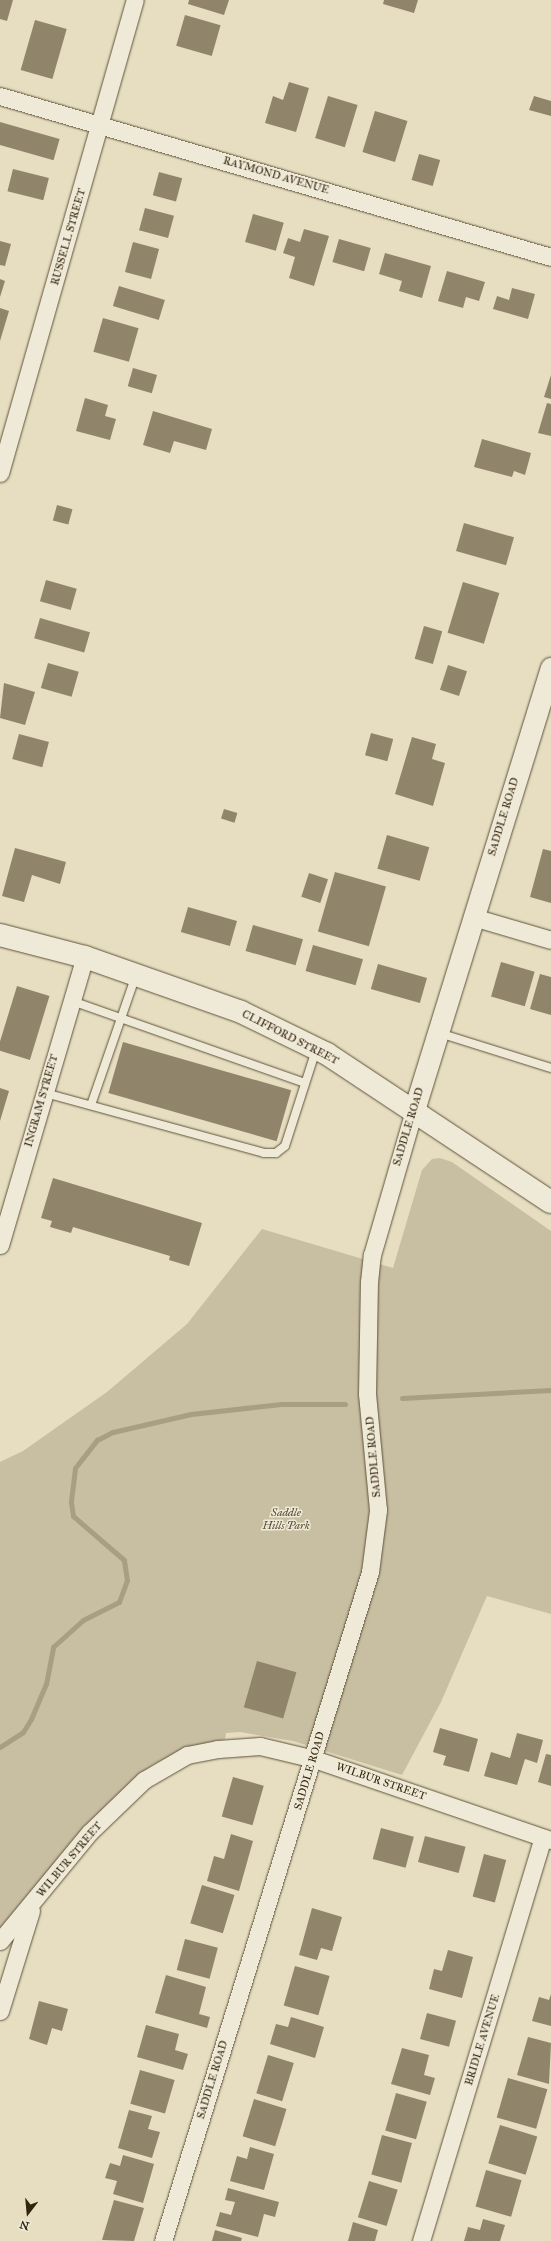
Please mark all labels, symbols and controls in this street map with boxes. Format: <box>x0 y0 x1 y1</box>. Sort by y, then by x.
street label: RAYMOND AVENUE <box>221 155 331 197</box>
street label: RUSSELL STREET <box>49 187 89 287</box>
street label: SADDLE ROAD <box>486 776 522 858</box>
street label: CLIFFORD STREET <box>239 1008 341 1068</box>
street label: INGRAM STREET <box>22 1053 62 1149</box>
street label: SADDLE ROAD <box>391 1086 427 1168</box>
street label: SADDLE ROAD <box>364 1416 384 1498</box>
park label: Saddle Hills Park <box>262 1507 310 1533</box>
street label: SADDLE ROAD <box>292 1730 328 1812</box>
street label: WILBUR STREET <box>334 1760 428 1804</box>
street label: WILBUR STREET <box>35 1820 105 1900</box>
street label: BRIDLE AVENUE <box>463 1993 503 2087</box>
street label: SADDLE ROAD <box>195 2039 231 2121</box>
north arrow <box>8 2193 48 2233</box>
text: N <box>18 2217 31 2233</box>

